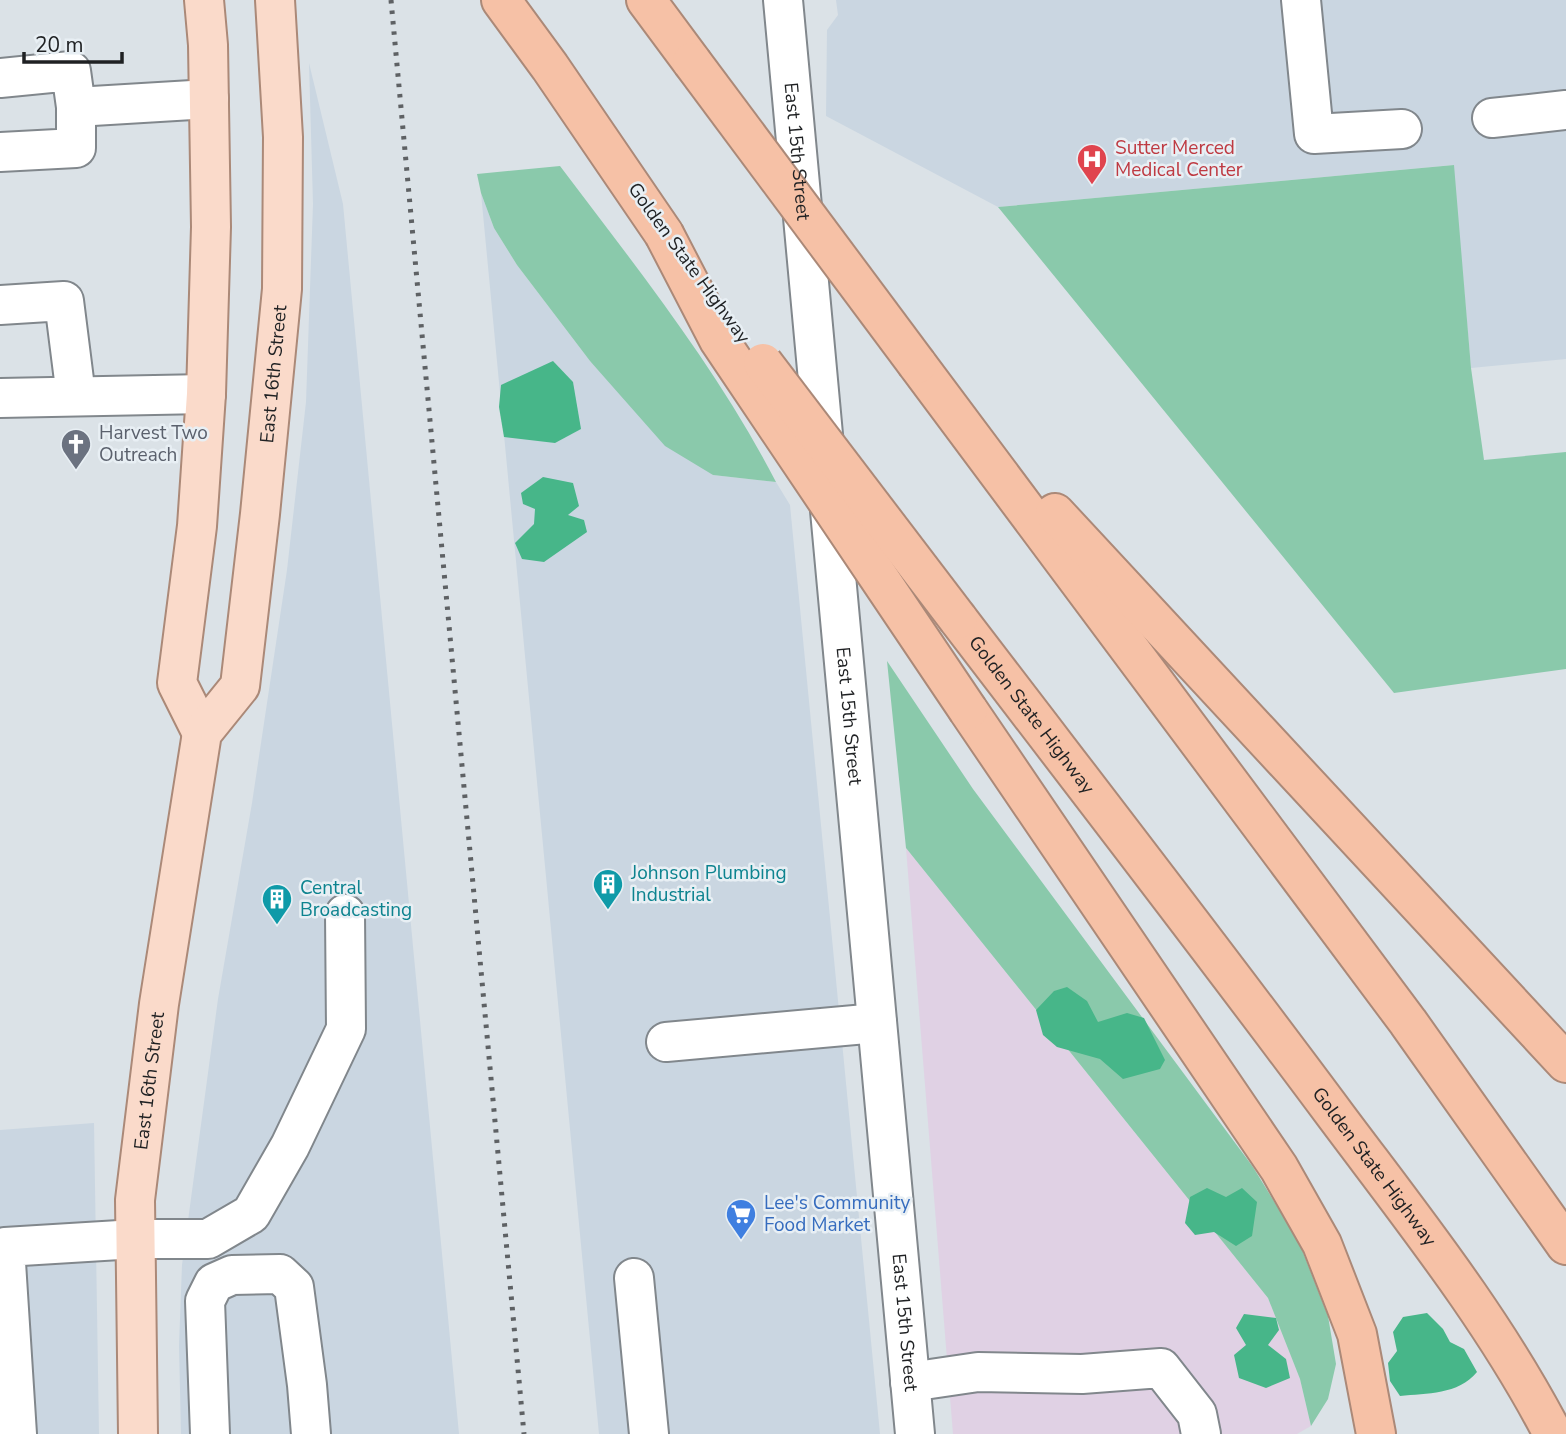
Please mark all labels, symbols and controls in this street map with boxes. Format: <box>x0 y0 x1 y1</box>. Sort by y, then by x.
scale bar <box>24 21 122 65</box>
text: 20 m <box>35 31 84 59</box>
street label: East 15th Street <box>778 81 816 222</box>
place label: Sutter Merced Medical Center <box>1115 135 1243 183</box>
hospital icon: Sutter Merced Medical Center <box>1075 142 1109 186</box>
street label: Golden State Highway <box>622 177 756 349</box>
street label: East 16th Street <box>254 304 293 444</box>
place label: Harvest Two Outreach <box>99 420 208 468</box>
church icon: Harvest Two Outreach <box>59 427 93 471</box>
street label: Golden State Highway <box>963 631 1101 800</box>
street label: East 15th Street <box>830 646 868 787</box>
place label: Johnson Plumbing Industrial <box>630 860 787 908</box>
building icon: Johnson Plumbing Industrial <box>591 867 625 911</box>
place label: Central Broadcasting <box>300 875 412 923</box>
building icon: Central Broadcasting <box>260 882 294 926</box>
street label: East 16th Street <box>128 1010 171 1151</box>
street label: Golden State Highway <box>1306 1082 1443 1252</box>
place label: Lee's Community Food Market <box>764 1190 911 1238</box>
supermarket icon: Lee's Community Food Market <box>724 1197 758 1241</box>
street label: East 15th Street <box>885 1252 924 1393</box>

